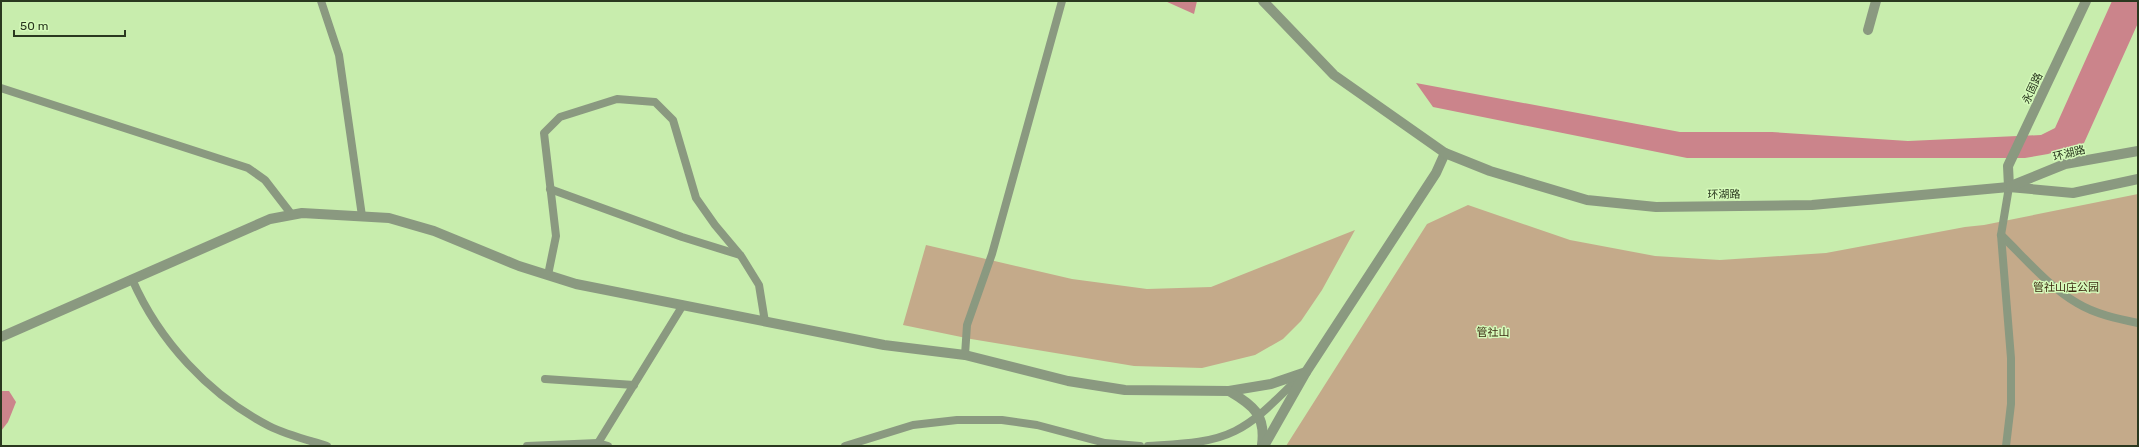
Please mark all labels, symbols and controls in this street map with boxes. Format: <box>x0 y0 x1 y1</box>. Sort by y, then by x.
scale bar <box>14 12 125 38</box>
text: 50 m <box>20 19 48 33</box>
street label: 永固路 <box>2020 71 2045 106</box>
street label: 环湖路 <box>2052 143 2087 164</box>
street label: 环湖路 <box>1707 188 1741 201</box>
park label: 管社山庄公园 <box>2033 281 2099 294</box>
park label: 管社山 <box>1477 326 1510 339</box>

